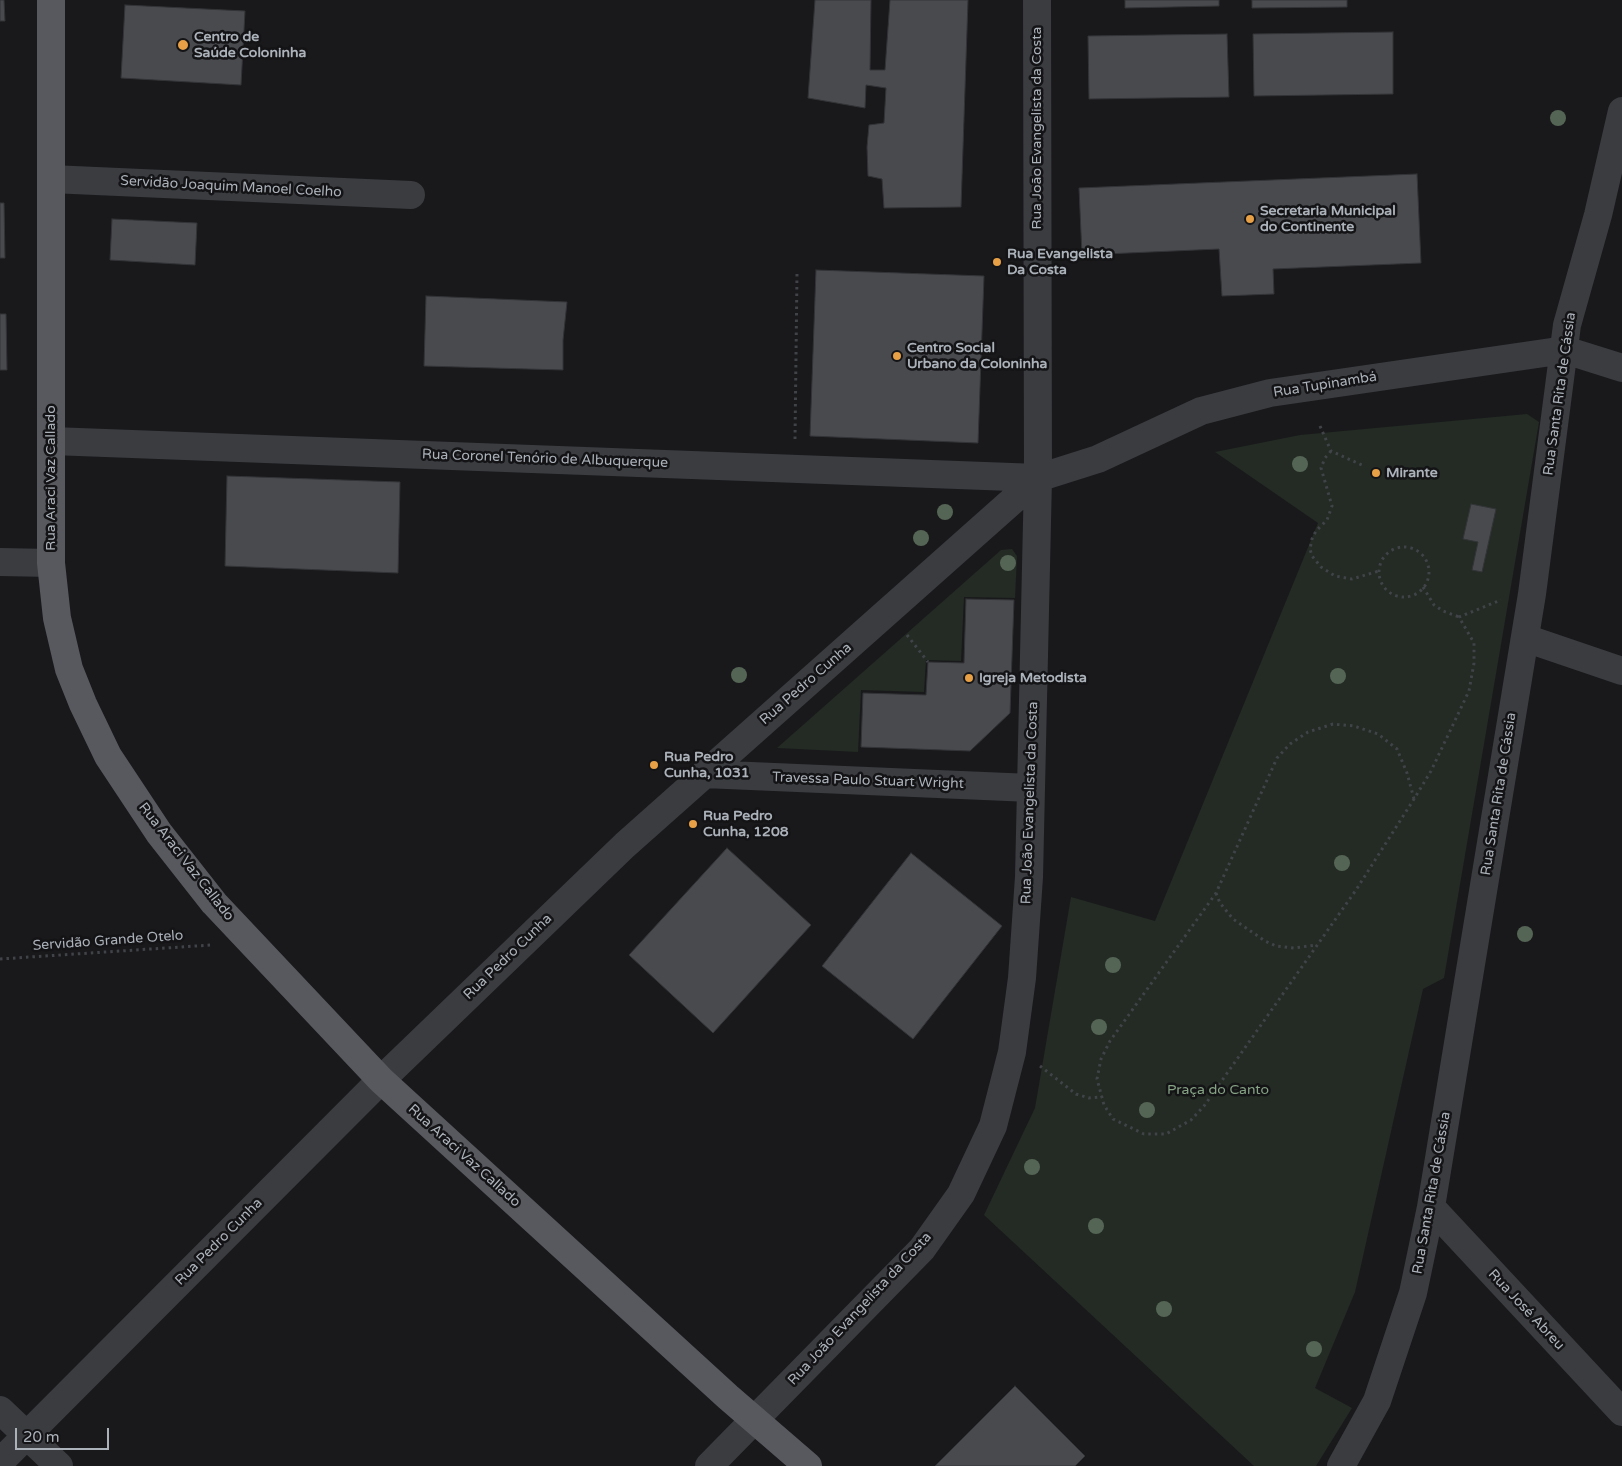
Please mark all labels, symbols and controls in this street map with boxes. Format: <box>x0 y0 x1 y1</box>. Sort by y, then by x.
street label: Rua João Evangelista da Costa <box>1029 27 1045 229</box>
place label: Centro de Saúde Coloninha <box>194 29 306 62</box>
marker: Centro de Saúde Coloninha <box>176 38 190 52</box>
street label: Servidão Joaquim Manoel Coelho <box>120 173 342 201</box>
place label: Secretaria Municipal do Continente <box>1260 203 1396 236</box>
marker: Secretaria Municipal do Continente <box>1244 213 1256 225</box>
place label: Rua Evangelista Da Costa <box>1007 246 1113 278</box>
marker: Rua Evangelista Da Costa <box>991 256 1003 268</box>
street label: Rua Santa Rita de Cássia <box>1540 311 1580 477</box>
place label: Centro Social Urbano da Coloninha <box>907 340 1047 372</box>
marker: Centro Social Urbano da Coloninha <box>891 350 903 362</box>
street label: Rua Tupinambá <box>1272 369 1378 401</box>
street label: Rua Araci Vaz Callado <box>43 405 59 551</box>
street label: Rua Coronel Tenório de Albuquerque <box>422 446 668 472</box>
place label: Mirante <box>1386 465 1438 481</box>
marker: Mirante <box>1370 467 1382 479</box>
street label: Rua Pedro Cunha <box>757 640 855 728</box>
place label: Igreja Metodista <box>979 670 1087 686</box>
marker: Igreja Metodista <box>963 672 975 684</box>
street label: Rua João Evangelista da Costa <box>1018 701 1042 905</box>
street label: Rua Santa Rita de Cássia <box>1478 711 1520 877</box>
place label: Rua Pedro Cunha, 1031 <box>664 749 749 782</box>
marker: Rua Pedro Cunha, 1031 <box>648 759 660 771</box>
street label: Travessa Paulo Stuart Wright <box>772 769 964 793</box>
street label: Rua Araci Vaz Callado <box>135 800 237 924</box>
place label: Rua Pedro Cunha, 1208 <box>703 808 788 840</box>
marker: Rua Pedro Cunha, 1208 <box>687 818 699 830</box>
street label: Rua Pedro Cunha <box>460 911 556 1003</box>
street label: Servidão Grande Otelo <box>32 927 184 955</box>
park label: Praça do Canto <box>1167 1082 1269 1098</box>
street label: Rua Araci Vaz Callado <box>404 1101 524 1211</box>
street label: Rua Santa Rita de Cássia <box>1409 1110 1455 1276</box>
street label: Rua Pedro Cunha <box>172 1195 266 1289</box>
street label: Rua João Evangelista da Costa <box>785 1229 935 1389</box>
street label: Rua José Abreu <box>1484 1266 1568 1354</box>
scale bar <box>18 1418 111 1450</box>
text: 20 m <box>23 1428 60 1446</box>

